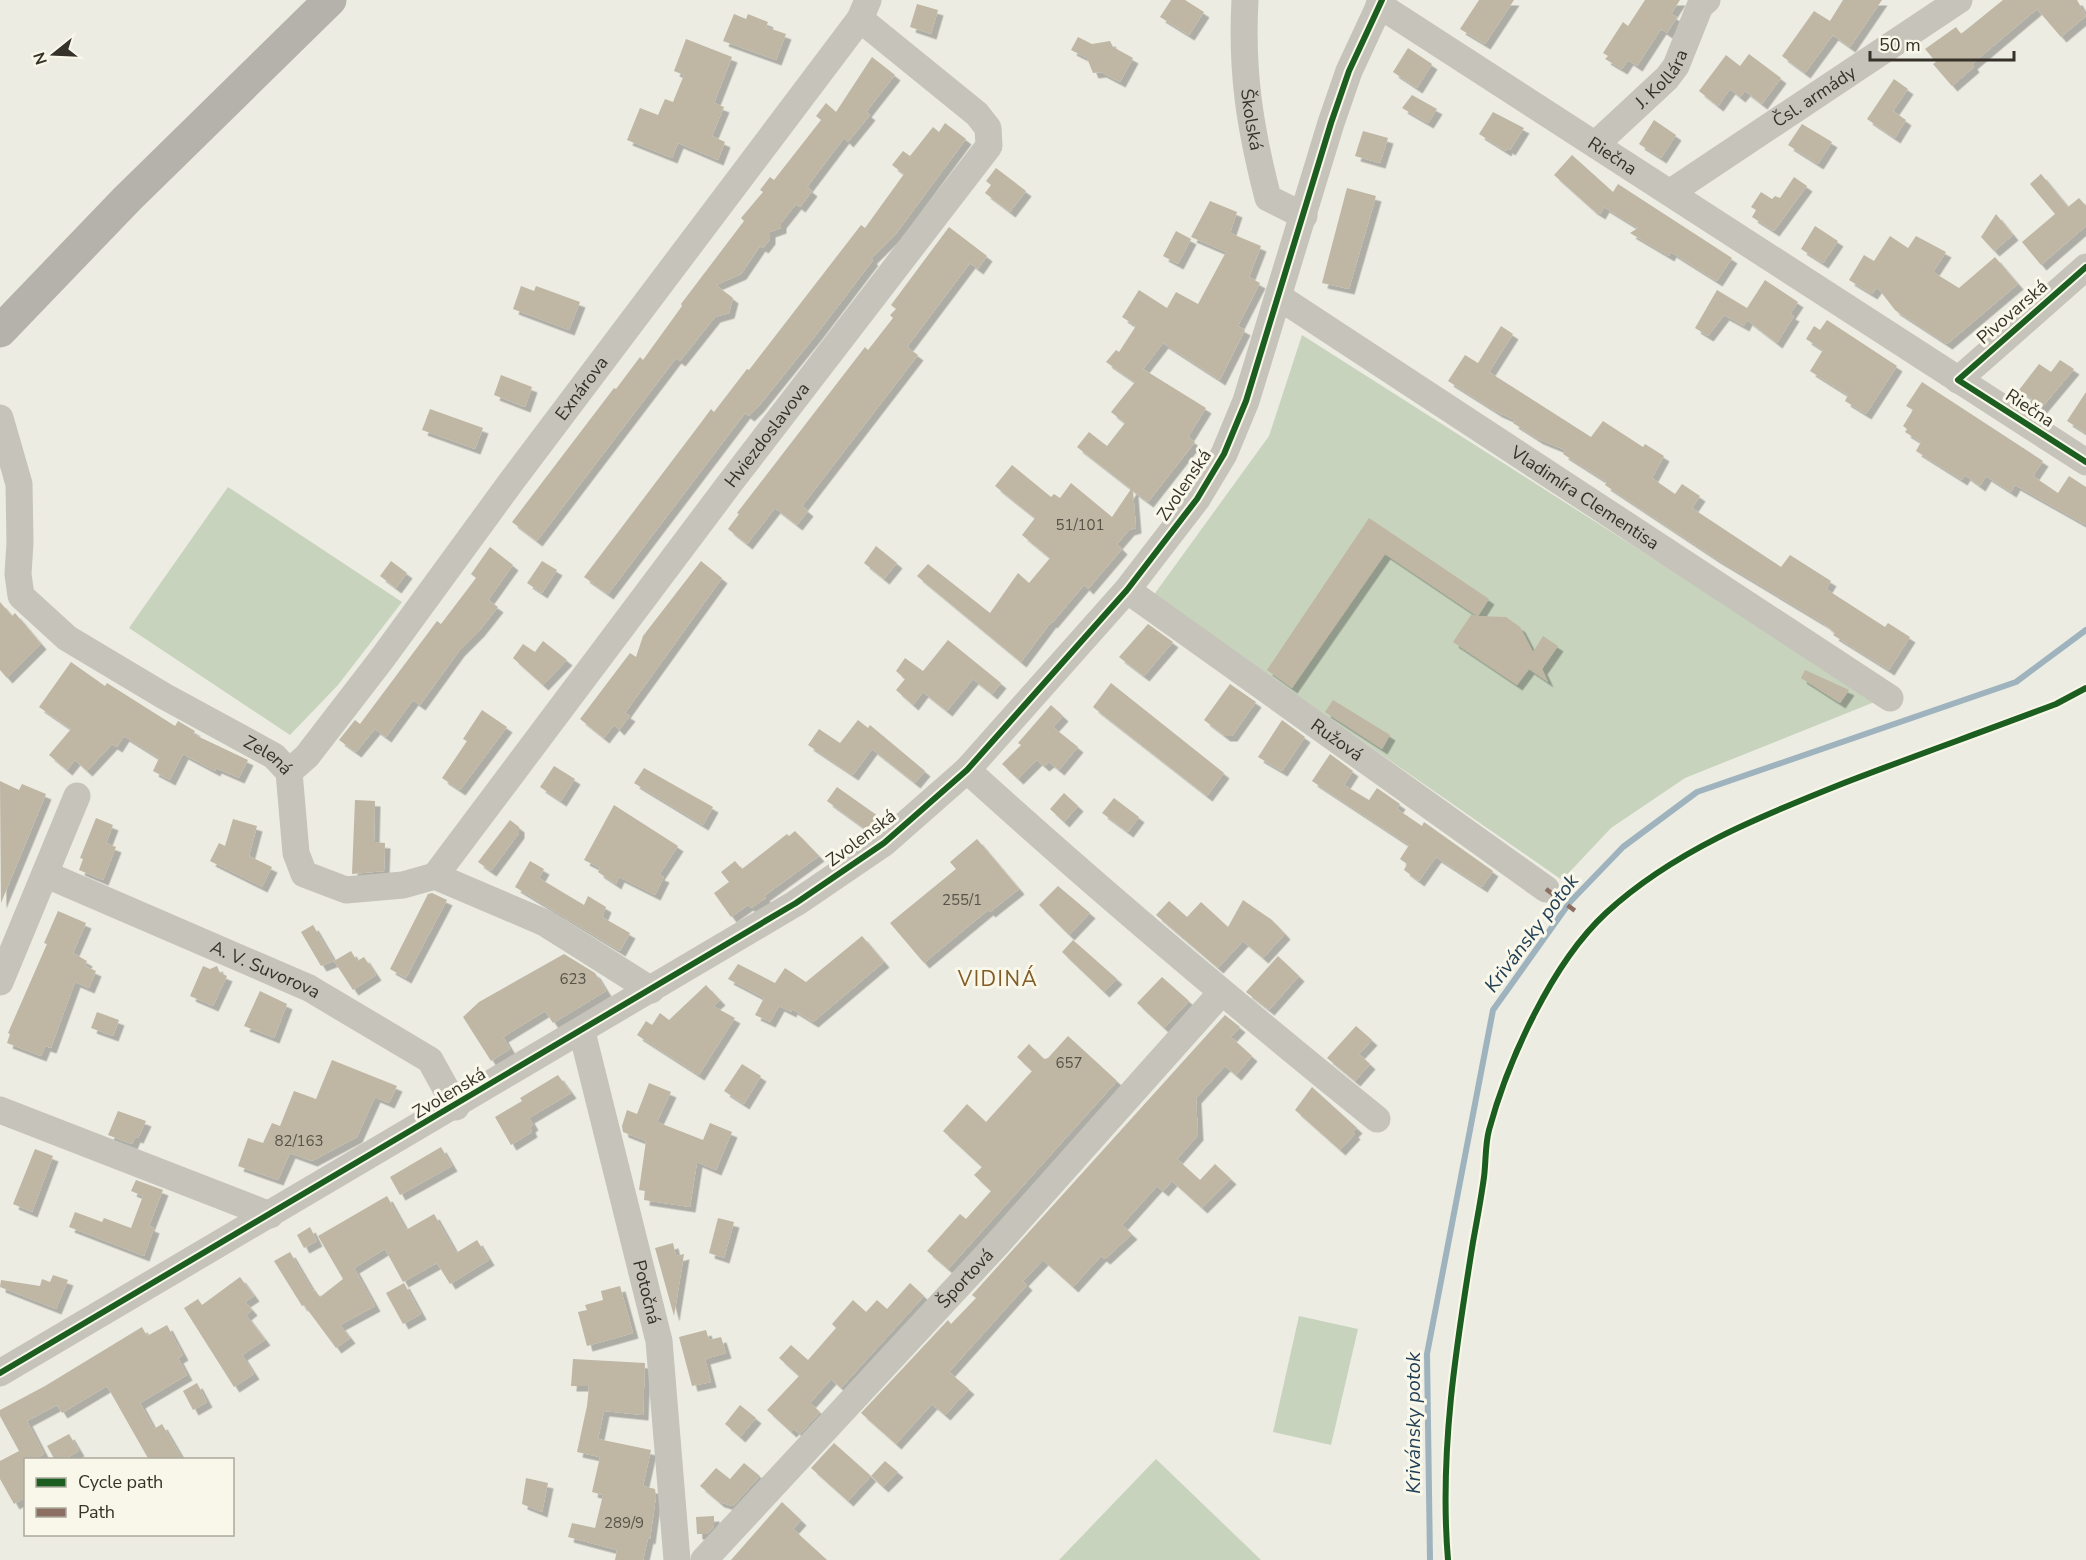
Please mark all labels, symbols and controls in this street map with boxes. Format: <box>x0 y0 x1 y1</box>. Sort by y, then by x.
north arrow <box>24 24 84 84</box>
scale bar <box>1870 24 2014 62</box>
text: 50 m <box>1879 33 1921 57</box>
street label: J. Kollára <box>1629 46 1693 114</box>
text: N <box>28 49 53 67</box>
street label: Čsl. armády <box>1768 60 1861 133</box>
street label: Školská <box>1235 87 1269 153</box>
street label: Riečna <box>1583 131 1642 181</box>
street label: Pivovarská <box>1971 275 2053 349</box>
street label: Exnárova <box>550 351 614 425</box>
street label: Hviezdoslavova <box>719 377 815 492</box>
street label: Riečna <box>2001 383 2059 433</box>
street label: Vladimíra Clementisa <box>1505 440 1664 555</box>
street label: Zvolenská <box>1151 445 1217 525</box>
house number: 51/101 <box>1055 515 1105 535</box>
street label: Ružová <box>1306 713 1368 767</box>
street label: Zelená <box>239 730 298 780</box>
street label: Zvolenská <box>821 804 901 872</box>
water label: Krivánsky potok <box>1478 868 1585 998</box>
house number: 255/1 <box>942 890 982 910</box>
street label: A. V. Suvorova <box>207 935 325 1004</box>
district label: VIDINÁ <box>957 965 1038 993</box>
house number: 623 <box>559 969 587 989</box>
house number: 657 <box>1055 1053 1083 1073</box>
street label: Zvolenská <box>408 1062 490 1124</box>
house number: 82/163 <box>274 1131 324 1151</box>
street label: Športová <box>931 1243 999 1313</box>
street label: Potočná <box>627 1257 666 1327</box>
water label: Krivánsky potok <box>1400 1351 1427 1494</box>
legend <box>24 1458 234 1536</box>
text: Cycle path <box>78 1470 163 1494</box>
text: Path <box>78 1500 115 1524</box>
house number: 289/9 <box>604 1513 644 1533</box>

